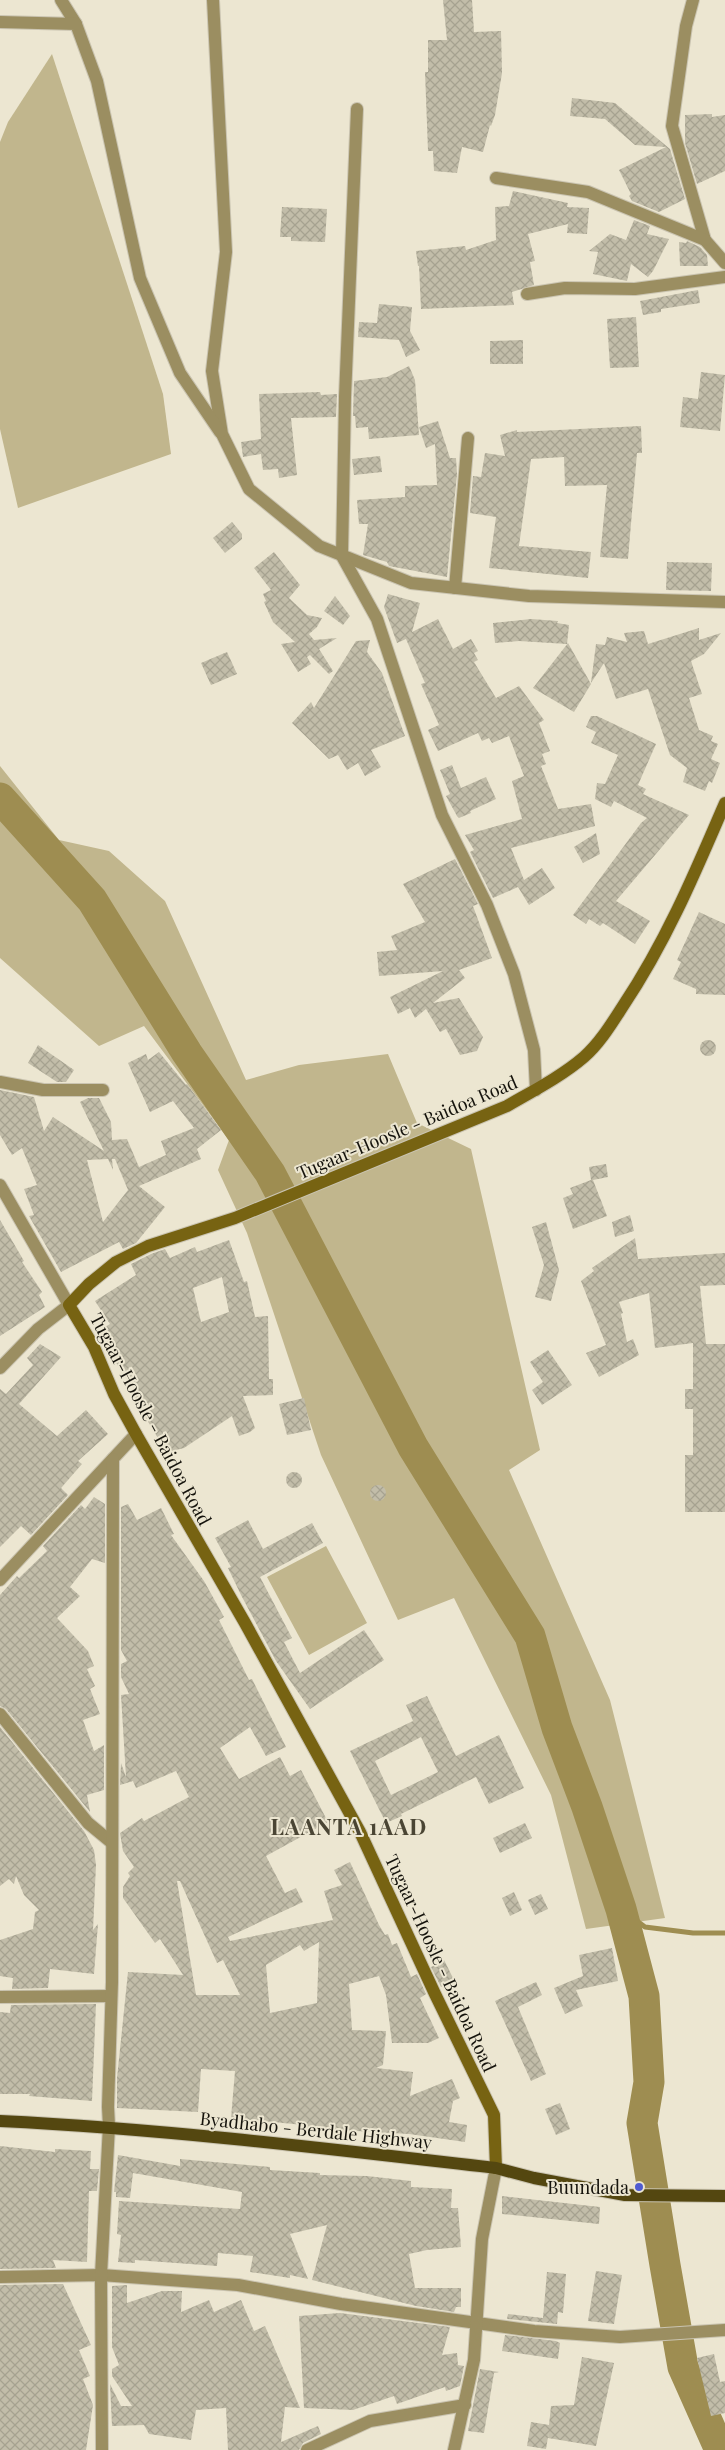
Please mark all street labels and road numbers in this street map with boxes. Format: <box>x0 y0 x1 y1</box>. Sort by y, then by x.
street label: Tugaar-Hoosle - Baidoa Road <box>293 1069 521 1184</box>
street label: Tugaar-Hoosle - Baidoa Road <box>85 1309 218 1530</box>
street label: Tugaar-Hoosle - Baidoa Road <box>380 1850 502 2076</box>
street label: Byadhabo - Berdale Highway <box>199 2106 433 2154</box>

